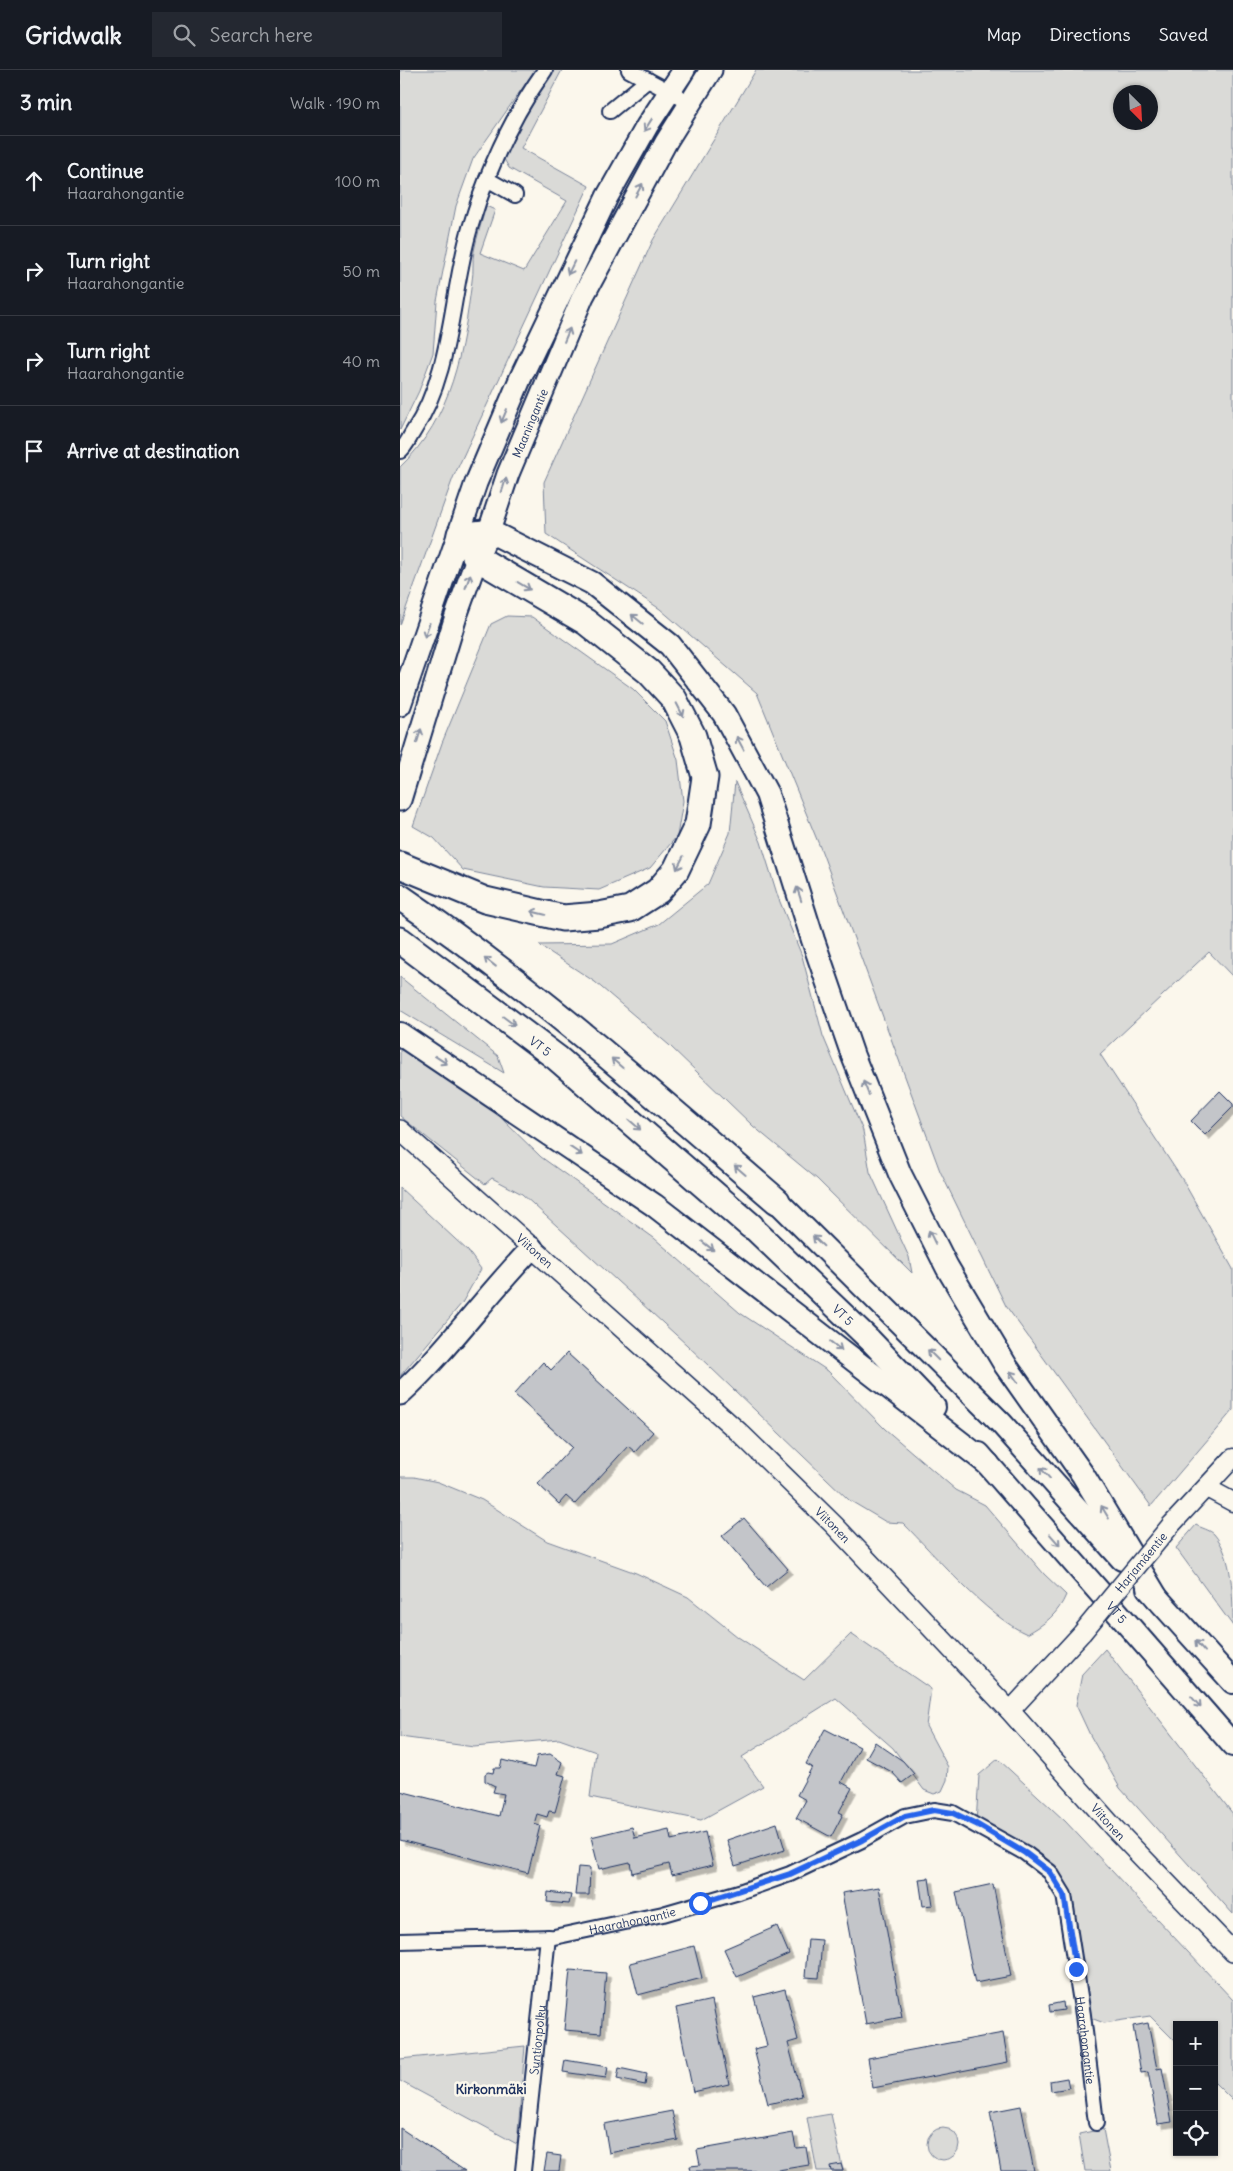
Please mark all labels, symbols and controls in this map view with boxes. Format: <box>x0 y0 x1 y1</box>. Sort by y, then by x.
search box <box>152 12 502 57</box>
text: Gridwalk <box>25 20 122 50</box>
icon: search <box>170 21 198 49</box>
text: Search here <box>210 23 313 47</box>
text: Map <box>986 23 1021 46</box>
text: Directions <box>1049 23 1131 46</box>
text: Saved <box>1159 23 1208 46</box>
north arrow <box>1113 85 1158 130</box>
text: 3 min <box>20 89 72 116</box>
text: Walk · 190 m <box>290 93 380 113</box>
one-way arrow <box>643 118 653 132</box>
text: Continue <box>67 159 144 183</box>
icon: ahead <box>20 167 48 195</box>
text: 100 m <box>335 171 380 191</box>
text: Haarahongantie <box>67 183 184 203</box>
one-way arrow <box>635 183 645 197</box>
text: Turn right <box>67 249 150 273</box>
icon: right <box>20 257 48 285</box>
one-way arrow <box>566 260 575 275</box>
text: 50 m <box>342 261 380 281</box>
text: Haarahongantie <box>67 273 184 293</box>
one-way arrow <box>562 328 572 343</box>
text: Turn right <box>67 339 150 363</box>
icon: right <box>20 347 48 375</box>
text: 40 m <box>342 351 380 371</box>
text: Haarahongantie <box>67 363 184 383</box>
street label: Maaningantie <box>508 386 551 460</box>
one-way arrow <box>499 408 509 423</box>
icon: arrive <box>20 437 48 465</box>
text: Arrive at destination <box>67 439 240 463</box>
one-way arrow <box>500 477 510 493</box>
one-way arrow <box>464 574 473 590</box>
one-way arrow <box>517 581 531 591</box>
one-way arrow <box>631 614 644 625</box>
one-way arrow <box>422 622 431 637</box>
one-way arrow <box>676 702 685 717</box>
one-way arrow <box>415 729 425 745</box>
one-way arrow <box>735 736 745 751</box>
one-way arrow <box>675 855 685 870</box>
one-way arrow <box>793 886 803 902</box>
one-way arrow <box>531 908 547 917</box>
one-way arrow <box>484 957 497 968</box>
one-way arrow <box>502 1016 515 1027</box>
street label: VT 5 <box>527 1033 555 1059</box>
one-way arrow <box>434 1055 448 1065</box>
one-way arrow <box>611 1058 624 1069</box>
one-way arrow <box>861 1081 870 1096</box>
one-way arrow <box>628 1119 641 1130</box>
one-way arrow <box>568 1147 582 1157</box>
one-way arrow <box>734 1164 747 1175</box>
street label: Viitonen <box>514 1230 557 1271</box>
one-way arrow <box>927 1230 936 1245</box>
one-way arrow <box>811 1235 824 1247</box>
one-way arrow <box>701 1241 714 1252</box>
street label: VT 5 <box>830 1301 857 1328</box>
one-way arrow <box>829 1340 842 1351</box>
one-way arrow <box>927 1349 939 1361</box>
one-way arrow <box>1009 1370 1019 1384</box>
one-way arrow <box>1040 1467 1051 1480</box>
street label: Viitonen <box>812 1504 854 1546</box>
one-way arrow <box>1100 1505 1110 1519</box>
street label: Harjamäentie <box>1111 1529 1170 1595</box>
one-way arrow <box>1049 1534 1061 1547</box>
street label: VT 5 <box>1104 1598 1131 1626</box>
one-way arrow <box>1194 1640 1206 1653</box>
one-way arrow <box>1190 1696 1202 1709</box>
street label: Viitonen <box>1088 1800 1129 1843</box>
route start <box>689 1892 712 1915</box>
street label: Haarahongantie <box>588 1903 677 1937</box>
route end <box>1065 1958 1088 1981</box>
street label: Haarahongantie <box>1073 1995 1099 2085</box>
street label: Suntionpolku <box>526 2004 548 2076</box>
map controls <box>1173 2021 1218 2156</box>
button: + <box>1173 2021 1218 2066</box>
button: − <box>1173 2066 1218 2111</box>
district label: Kirkonmäki <box>455 2080 527 2098</box>
button: locate <box>1173 2111 1218 2156</box>

